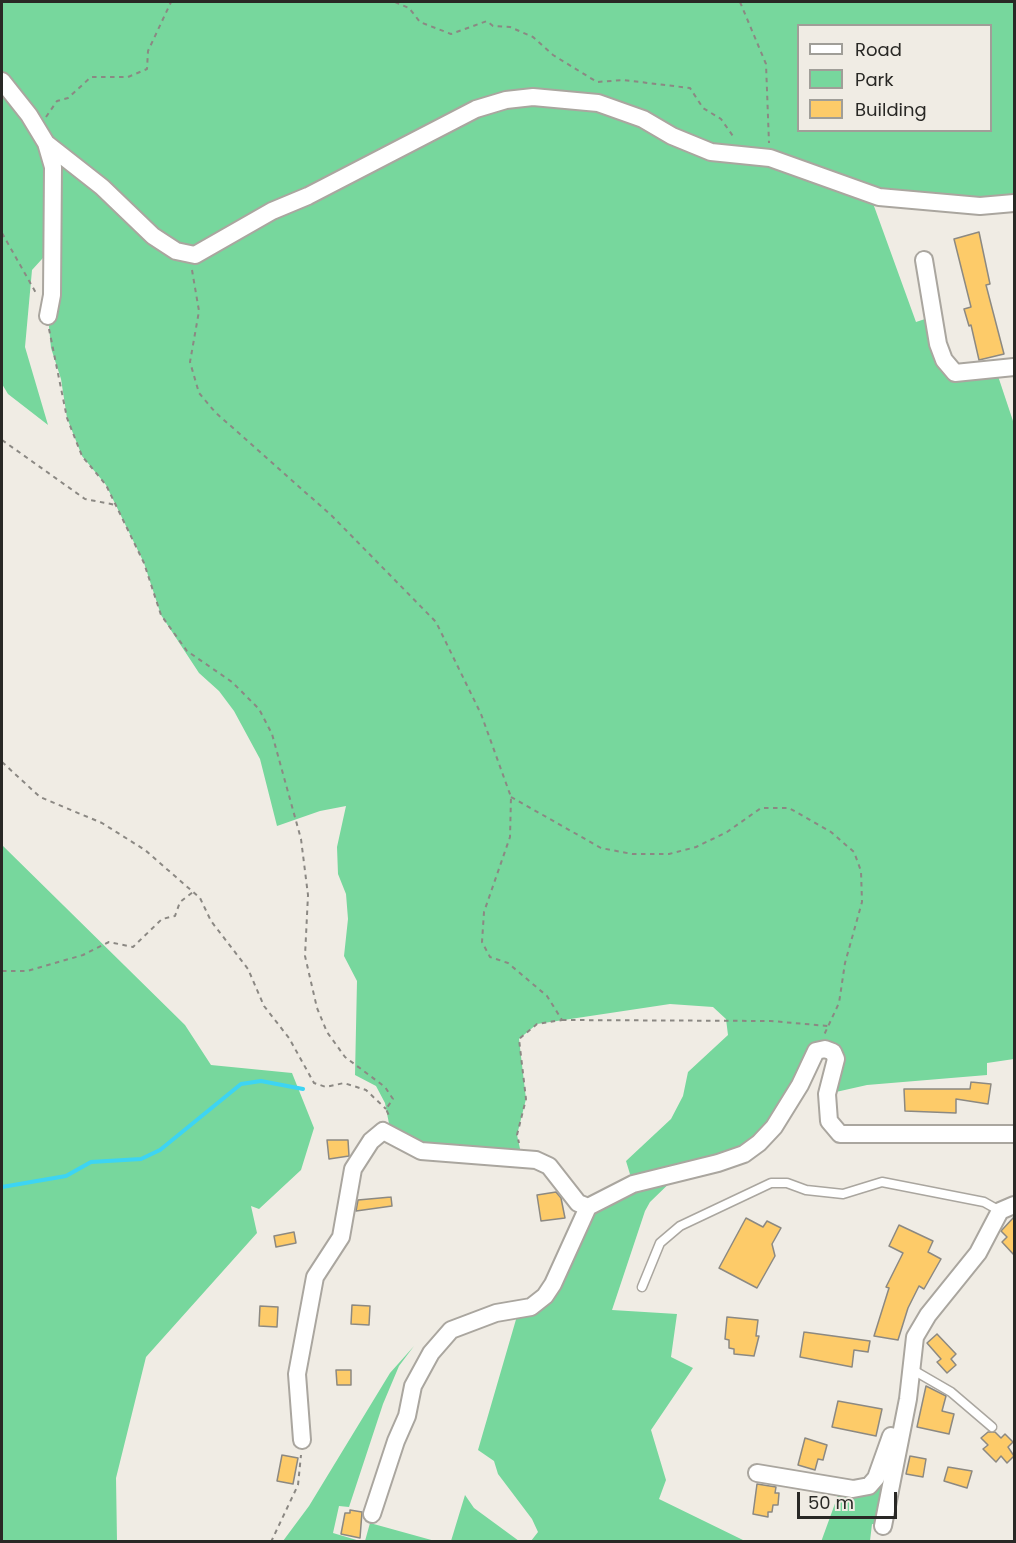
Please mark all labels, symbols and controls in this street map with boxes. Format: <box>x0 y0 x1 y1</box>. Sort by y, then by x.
legend <box>797 24 992 132</box>
text: Road <box>855 37 902 62</box>
text: Park <box>855 67 894 92</box>
text: Building <box>855 97 927 122</box>
scale bar <box>800 1480 900 1518</box>
text: 50 m <box>808 1490 854 1515</box>

